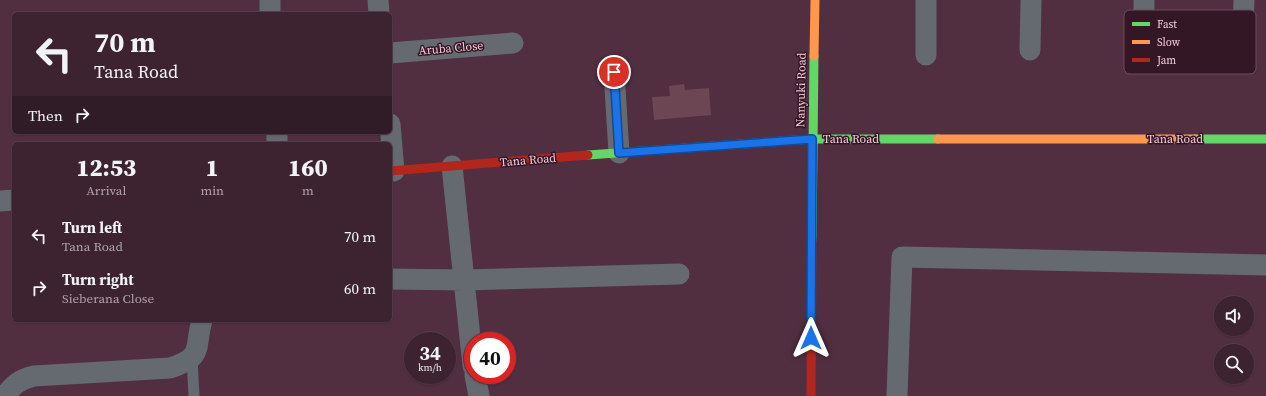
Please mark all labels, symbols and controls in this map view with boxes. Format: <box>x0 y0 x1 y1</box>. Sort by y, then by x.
legend <box>1124 10 1256 74</box>
text: Fast <box>1157 17 1177 32</box>
text: 70 m <box>94 23 156 61</box>
icon: left <box>28 28 80 80</box>
text: Slow <box>1157 35 1181 50</box>
street label: Aruba Close <box>418 37 484 59</box>
street label: Nanyuki Road <box>792 52 810 128</box>
text: Jam <box>1156 53 1176 68</box>
pin <box>597 55 631 89</box>
text: Tana Road <box>94 59 178 84</box>
icon: arrive <box>603 61 625 83</box>
icon: right <box>71 104 93 126</box>
text: Then <box>28 105 63 126</box>
street label: Tana Road <box>823 131 879 147</box>
street label: Tana Road <box>1147 131 1203 147</box>
street label: Tana Road <box>499 150 557 170</box>
text: 12:53 <box>76 151 136 184</box>
text: 1 <box>206 151 219 184</box>
text: 160 <box>288 151 328 184</box>
text: Arrival <box>86 182 126 199</box>
text: min <box>200 182 224 199</box>
text: m <box>302 182 314 199</box>
text: Turn left <box>62 217 122 238</box>
icon: left <box>28 225 50 247</box>
text: 70 m <box>344 226 376 247</box>
text: Tana Road <box>62 238 123 255</box>
text: Turn right <box>62 269 134 290</box>
icon: right <box>28 277 50 299</box>
text: 60 m <box>344 278 376 299</box>
text: Sieberana Close <box>62 290 154 307</box>
map controls <box>1214 296 1254 384</box>
button: sound <box>1214 296 1254 336</box>
position arrow <box>790 317 832 359</box>
speed limit sign: 40 <box>464 332 516 384</box>
text: 34 <box>419 339 441 367</box>
button: search <box>1214 344 1254 384</box>
text: km/h <box>418 361 442 374</box>

